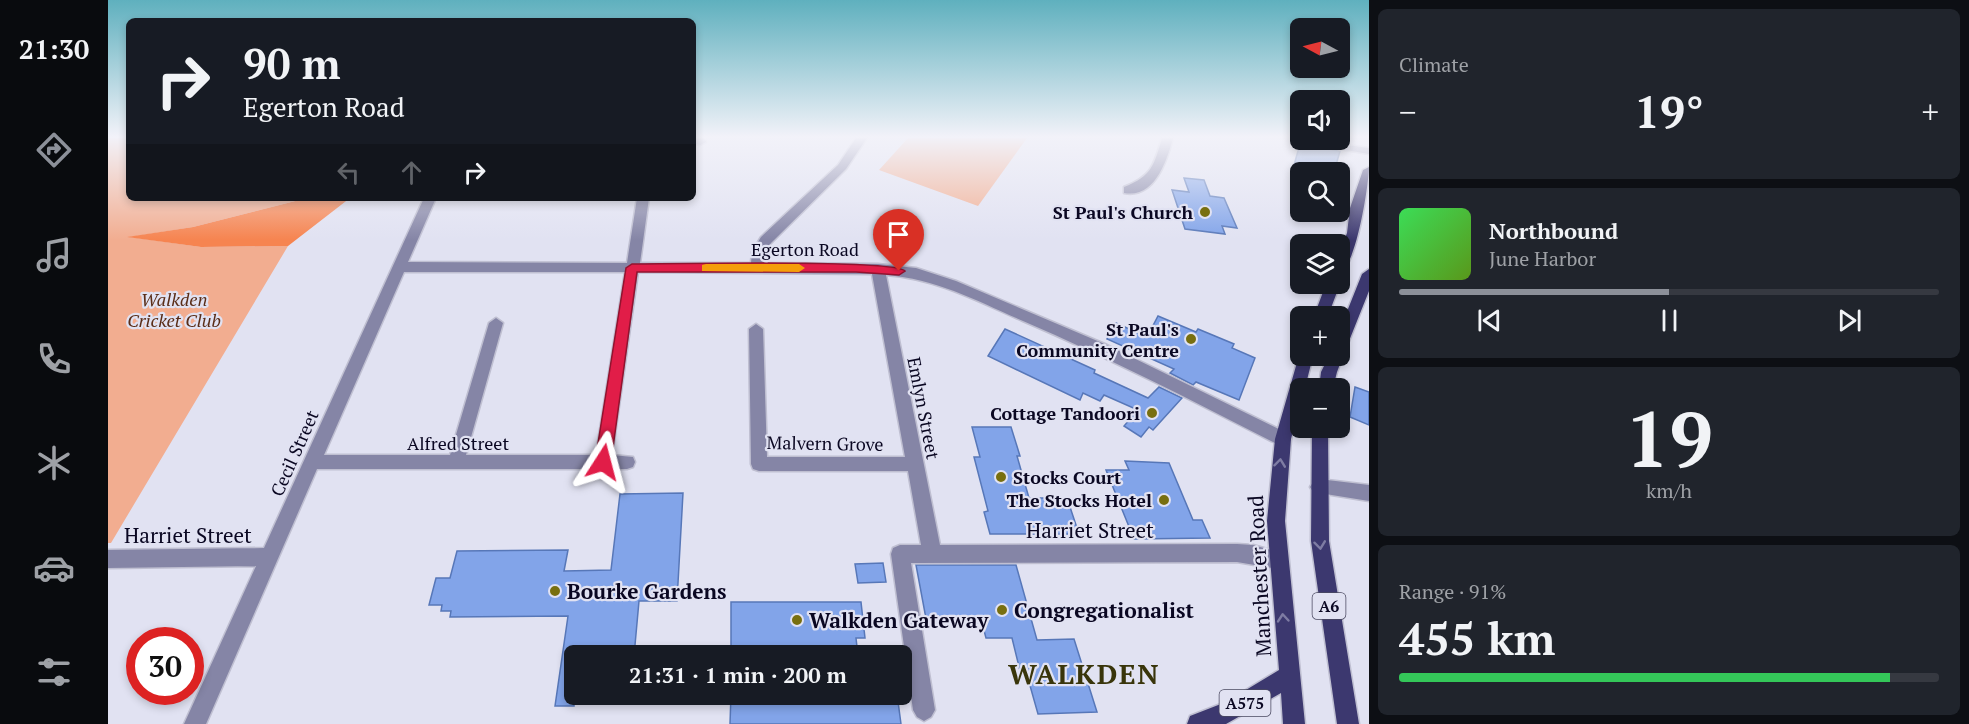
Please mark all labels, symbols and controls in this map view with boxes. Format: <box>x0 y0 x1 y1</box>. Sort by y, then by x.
north arrow <box>1290 18 1350 78</box>
map controls <box>1290 18 1350 438</box>
text: 21:30 <box>19 31 89 67</box>
text: 90 m <box>243 35 341 91</box>
icon: right <box>144 42 222 120</box>
text: Climate <box>1399 51 1469 78</box>
text: 19° <box>1634 81 1704 141</box>
text: Egerton Road <box>243 89 405 125</box>
button: sound <box>1290 90 1350 150</box>
text: − <box>1399 90 1417 133</box>
text: + <box>1921 90 1939 133</box>
icon: directions <box>33 129 75 171</box>
icon: left <box>332 156 365 189</box>
icon: ahead <box>395 156 428 189</box>
icon: right <box>458 156 491 189</box>
button: search <box>1290 162 1350 222</box>
place label: St Paul's Church <box>1053 200 1193 224</box>
marker: St Paul's Church <box>1198 205 1212 219</box>
pin <box>873 209 924 271</box>
text: Northbound <box>1489 216 1618 245</box>
icon: arrive <box>882 218 915 251</box>
icon: music <box>33 234 75 276</box>
button: layers <box>1290 234 1350 294</box>
street label: Egerton Road <box>751 237 859 261</box>
text: June Harbor <box>1489 245 1596 272</box>
park label: Walkden Cricket Club <box>127 287 221 332</box>
icon: previous <box>1473 304 1506 337</box>
icon: pause <box>1653 304 1686 337</box>
icon: next <box>1833 304 1866 337</box>
button: + <box>1290 306 1350 366</box>
place label: St Paul's Community Centre <box>1016 317 1179 362</box>
marker: St Paul's Community Centre <box>1184 332 1198 346</box>
icon: phone <box>33 338 75 380</box>
street label: Emlyn Street <box>902 355 946 461</box>
button: − <box>1290 378 1350 438</box>
text: 19 <box>1625 386 1713 489</box>
place label: Cottage Tandoori <box>990 401 1140 425</box>
street label: Cecil Street <box>264 406 324 500</box>
marker: Cottage Tandoori <box>1145 406 1159 420</box>
position arrow <box>571 430 635 494</box>
street label: Malvern Grove <box>766 430 884 456</box>
street label: Alfred Street <box>407 431 509 455</box>
icon: climate <box>33 442 75 484</box>
one-way arrow <box>1274 458 1286 467</box>
place label: Stocks Court <box>1013 465 1121 489</box>
marker: Stocks Court <box>994 470 1008 484</box>
text: km/h <box>1646 477 1692 504</box>
place label: The Stocks Hotel <box>1007 488 1152 512</box>
marker: The Stocks Hotel <box>1157 493 1171 507</box>
street label: Manchester Road <box>1241 494 1277 657</box>
street label: Harriet Street <box>1026 516 1154 544</box>
street label: Harriet Street <box>124 521 252 549</box>
one-way arrow <box>1313 541 1326 550</box>
icon: car <box>33 547 75 589</box>
place label: Bourke Gardens <box>567 577 727 605</box>
text: Range · 91% <box>1399 578 1506 605</box>
marker: Bourke Gardens <box>548 584 562 598</box>
road number: A6 <box>1312 593 1346 619</box>
place label: Congregationalist <box>1014 596 1194 624</box>
marker: Congregationalist <box>995 603 1009 617</box>
place label: Walkden Gateway <box>809 606 989 634</box>
text: 455 km <box>1399 608 1555 668</box>
marker: Walkden Gateway <box>790 613 804 627</box>
one-way arrow <box>1277 613 1290 622</box>
speed limit sign: 30 <box>126 627 204 705</box>
icon: filters <box>33 651 75 693</box>
district label: WALKDEN <box>1008 655 1160 692</box>
text: 21:31 · 1 min · 200 m <box>629 660 847 689</box>
road number: A575 <box>1220 690 1270 716</box>

